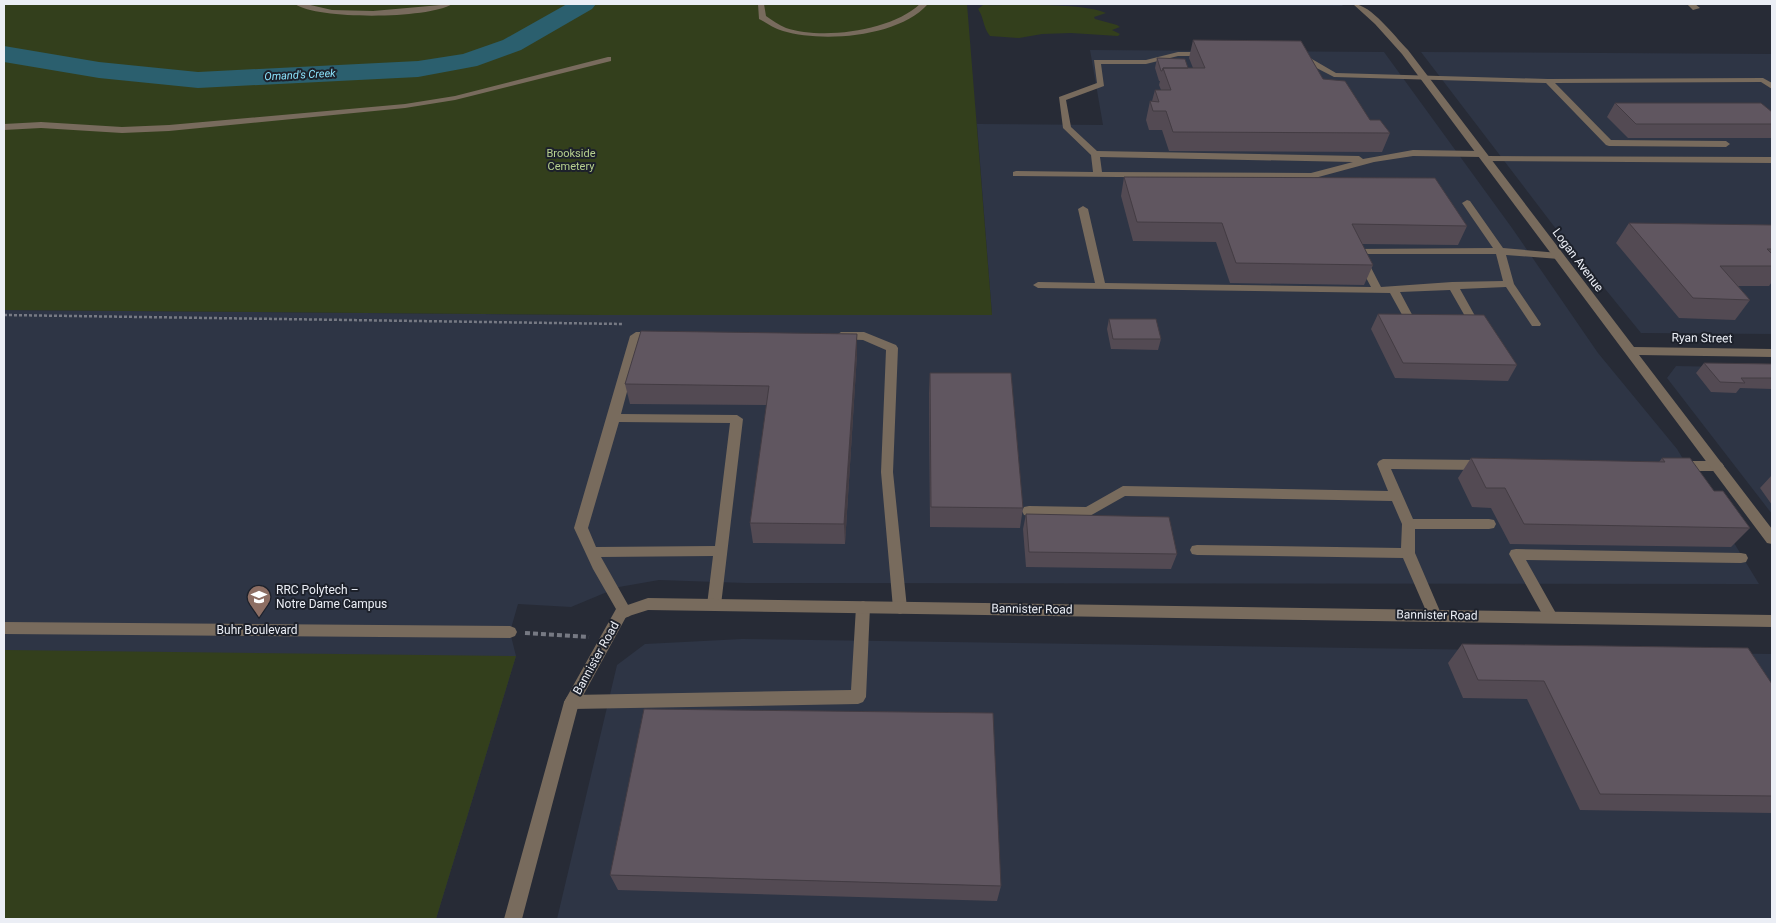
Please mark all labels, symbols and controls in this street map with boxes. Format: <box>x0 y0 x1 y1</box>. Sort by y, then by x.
water label: Omand's Creek <box>264 67 336 83</box>
park label: Brookside Cemetery <box>547 147 596 173</box>
street label: Logan Avenue <box>1550 226 1606 294</box>
street label: Ryan Street <box>1671 330 1733 346</box>
place label: RRC Polytech – Notre Dame Campus <box>276 583 387 611</box>
school or university icon: RRC Polytech – Notre Dame Campus <box>246 584 272 618</box>
street label: Bannister Road <box>991 601 1073 617</box>
street label: Bannister Road <box>1396 607 1478 623</box>
street label: Bannister Road <box>570 619 622 697</box>
street label: Buhr Boulevard <box>217 623 297 637</box>

